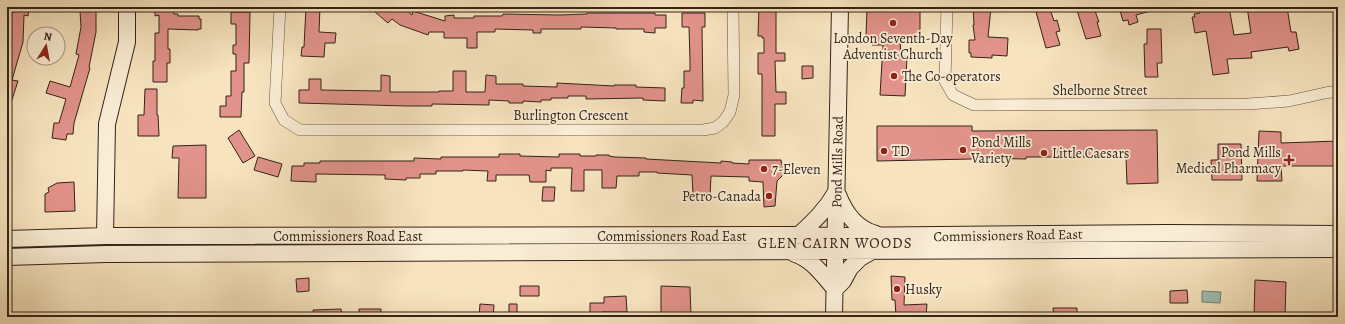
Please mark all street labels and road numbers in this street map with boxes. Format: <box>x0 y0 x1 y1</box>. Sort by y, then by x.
street label: Shelborne Street <box>1052 81 1148 100</box>
street label: Burlington Crescent <box>513 106 629 125</box>
street label: Pond Mills Road <box>827 115 848 208</box>
street label: Commissioners Road East <box>933 225 1083 246</box>
street label: Commissioners Road East <box>273 227 423 246</box>
street label: Commissioners Road East <box>597 227 747 246</box>

